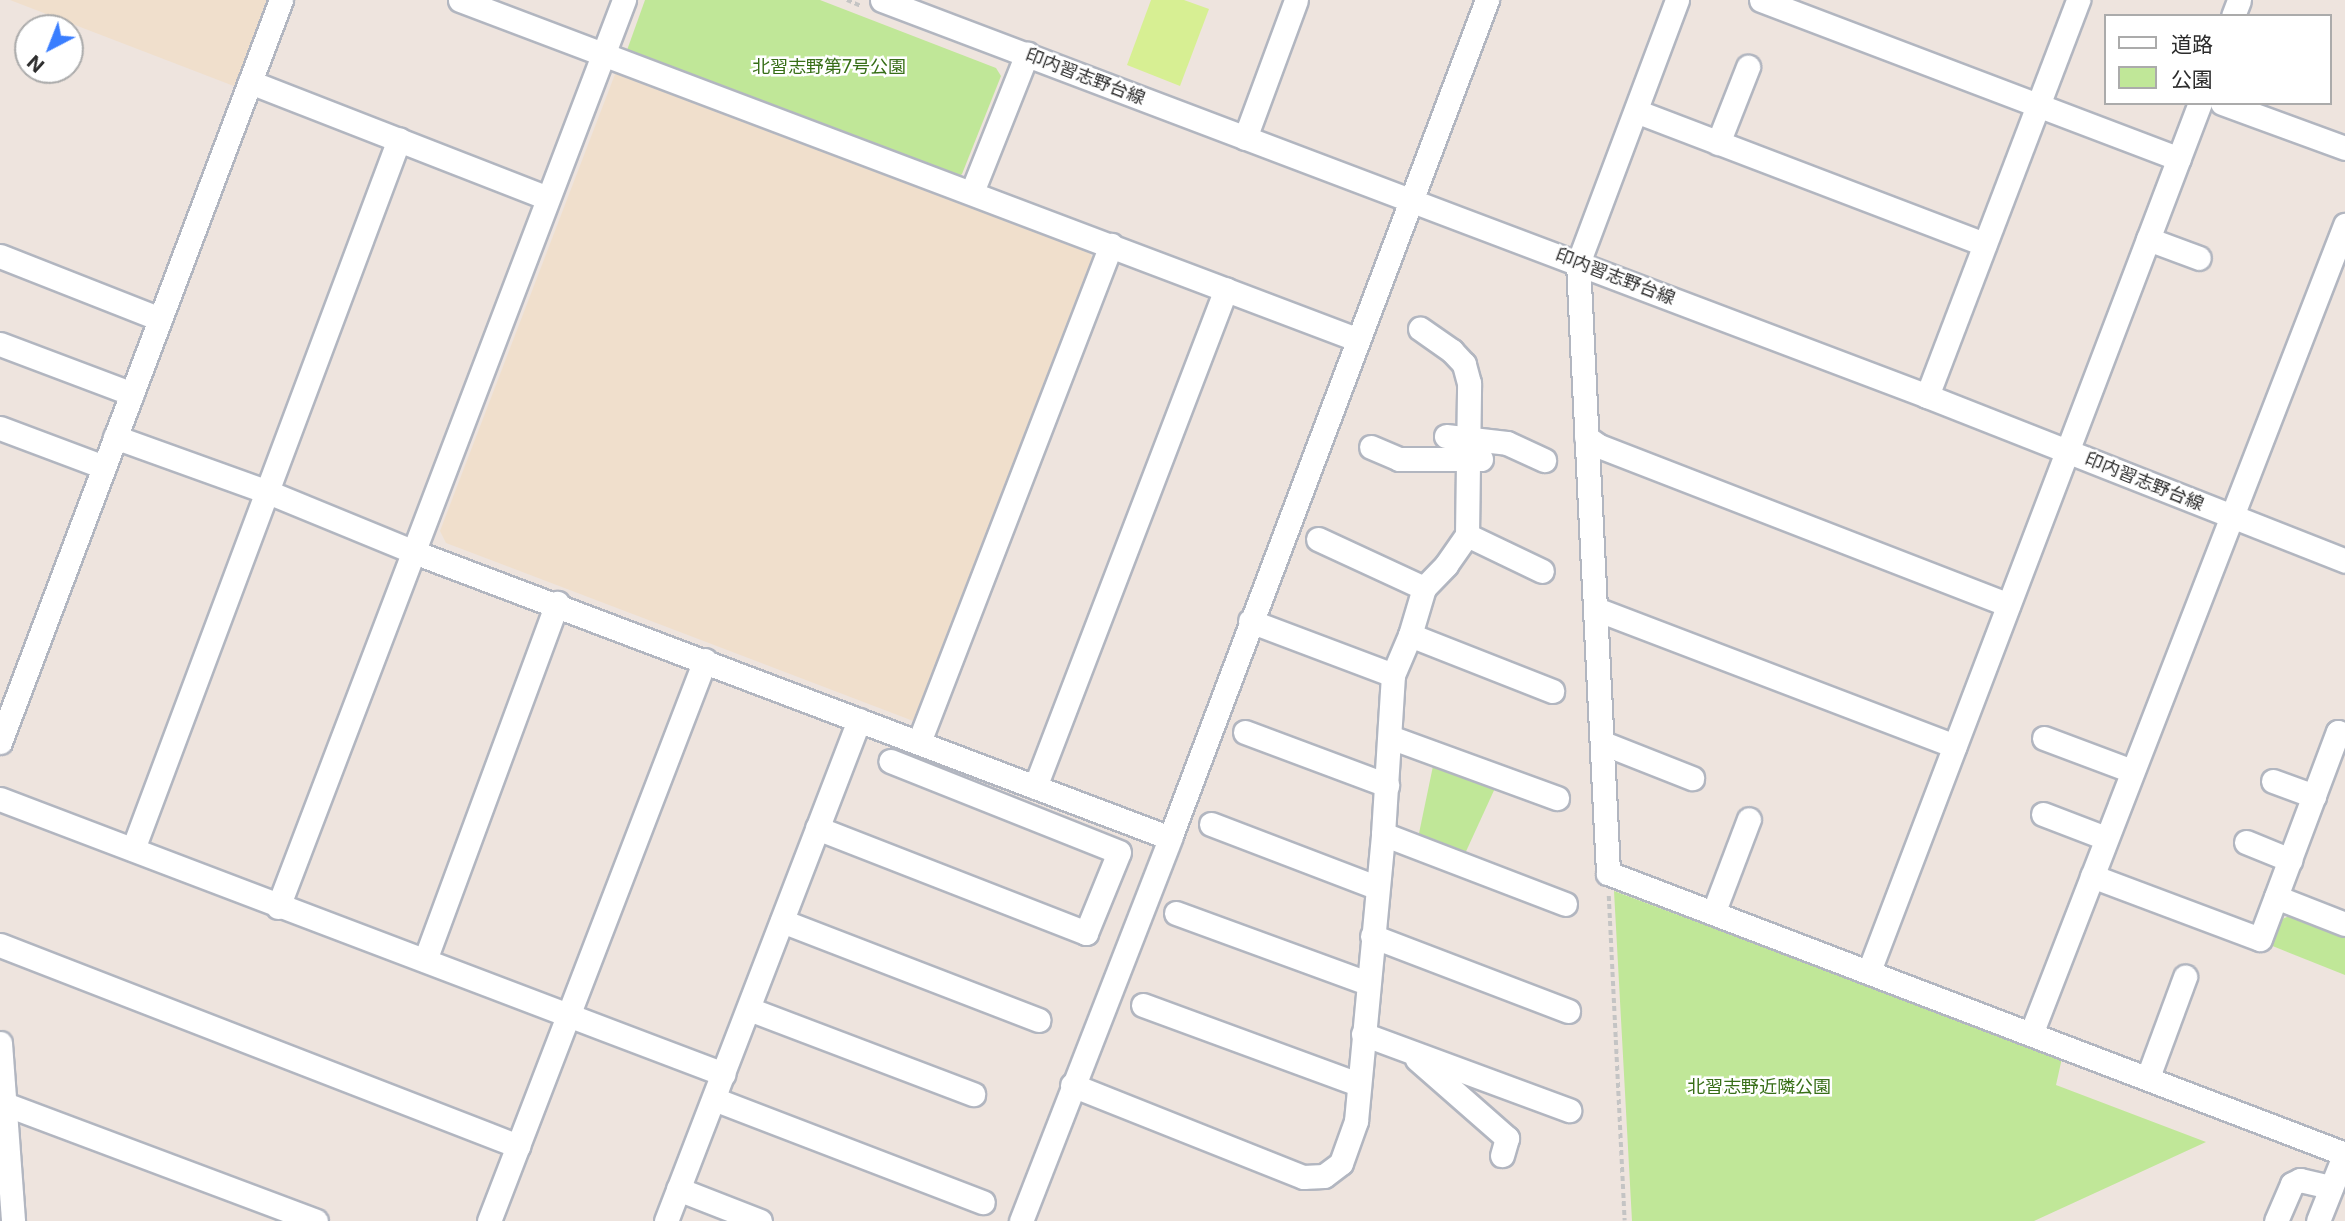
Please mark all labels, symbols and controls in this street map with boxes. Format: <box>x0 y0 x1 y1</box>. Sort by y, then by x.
north arrow <box>14 14 84 84</box>
legend <box>2104 14 2331 105</box>
text: 道路 <box>2171 32 2213 57</box>
street label: 印内習志野台線 <box>1022 44 1148 110</box>
text: N <box>23 50 49 77</box>
park label: 北習志野第7号公園 <box>752 56 906 78</box>
text: 公園 <box>2171 67 2213 92</box>
street label: 印内習志野台線 <box>1552 244 1678 310</box>
street label: 印内習志野台線 <box>2082 448 2206 516</box>
park label: 北習志野近隣公園 <box>1687 1076 1831 1098</box>

